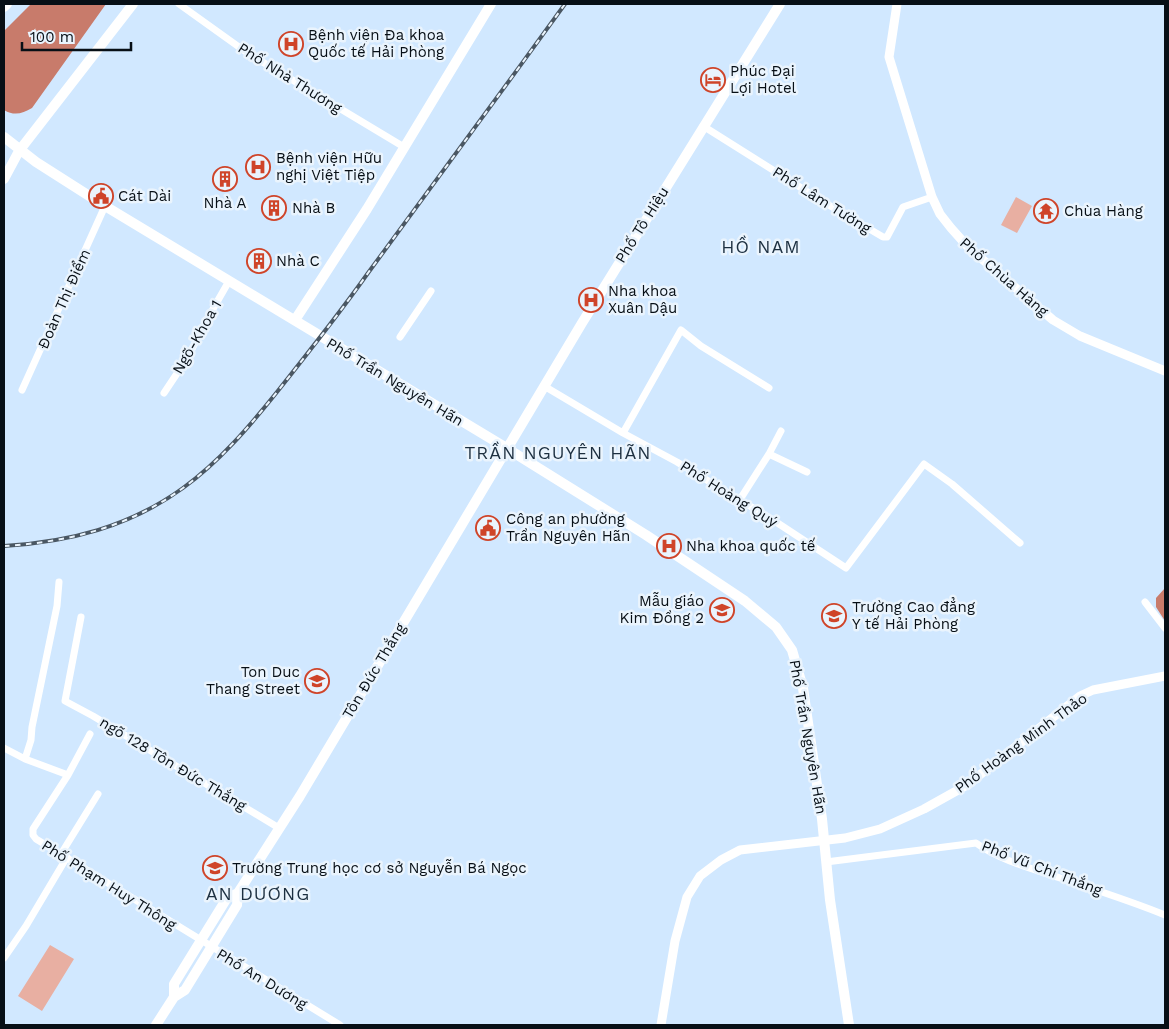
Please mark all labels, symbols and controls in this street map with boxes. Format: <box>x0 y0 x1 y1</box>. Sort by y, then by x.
scale bar <box>22 20 131 52</box>
place label: Bệnh viện Đa khoa Quốc tế Hải Phòng <box>308 26 445 61</box>
text: 100 m <box>30 28 74 46</box>
hospital icon: Bệnh viện Đa khoa Quốc tế Hải Phòng <box>278 31 304 57</box>
street label: Phố Nhà Thương <box>235 39 345 117</box>
place label: Phúc Đại Lợi Hotel <box>730 62 797 97</box>
hotel icon: Phúc Đại Lợi Hotel <box>700 67 726 93</box>
place label: Bệnh viện Hữu nghị Việt Tiệp <box>276 149 382 184</box>
hospital icon: Bệnh viện Hữu nghị Việt Tiệp <box>245 154 271 180</box>
street label: Phố Lâm Tường <box>769 163 875 237</box>
building icon: Nhà A <box>212 166 238 192</box>
public building icon: Cát Dài <box>88 183 114 209</box>
street label: Phố Tô Hiệu <box>611 184 673 266</box>
place label: Cát Dài <box>118 187 171 205</box>
place label: Nhà A <box>204 194 246 212</box>
building icon: Nhà B <box>261 195 287 221</box>
temple icon: Chùa Hàng <box>1033 198 1059 224</box>
place label: Nhà B <box>292 199 335 217</box>
place label: Chùa Hàng <box>1064 202 1143 220</box>
street label: Phố Chùa Hàng <box>956 234 1052 320</box>
district label: HỒ NAM <box>721 235 801 257</box>
street label: Đoàn Thị Điểm <box>34 246 94 352</box>
building icon: Nhà C <box>246 248 272 274</box>
place label: Nhà C <box>276 252 320 270</box>
place label: Nha khoa Xuân Dậu <box>608 282 677 317</box>
hospital icon: Nha khoa Xuân Dậu <box>578 287 604 313</box>
street label: Ngõ-Khoa 1 <box>169 297 225 377</box>
street label: Phố Trần Nguyên Hãn <box>323 334 467 430</box>
district label: TRẦN NGUYÊN HÃN <box>464 441 652 463</box>
street label: Phố Hoàng Quý <box>677 457 781 531</box>
place label: Công an phường Trần Nguyên Hãn <box>506 510 630 545</box>
public building icon: Công an phường Trần Nguyên Hãn <box>475 515 501 541</box>
hospital icon: Nha khoa quốc tế <box>656 533 682 559</box>
place label: Nha khoa quốc tế <box>686 537 816 555</box>
place label: Mẫu giáo Kim Đồng 2 <box>620 591 704 627</box>
school or university icon: Mẫu giáo Kim Đồng 2 <box>709 597 735 623</box>
place label: Trường Cao đẳng Y tế Hải Phòng <box>852 597 975 633</box>
school or university icon: Trường Cao đẳng Y tế Hải Phòng <box>821 603 847 629</box>
street label: Tôn Đức Thắng <box>338 620 410 722</box>
street label: Phố Trần Nguyên Hãn <box>786 658 830 816</box>
place label: Ton Duc Thang Street <box>206 663 301 698</box>
school or university icon: Ton Duc Thang Street <box>304 668 330 694</box>
street label: Phố Hoàng Minh Thảo <box>951 689 1091 797</box>
street label: ngõ 128 Tôn Đức Thắng <box>97 713 250 815</box>
street label: Phố Phạm Huy Thông <box>38 836 180 934</box>
street label: Phố Vũ Chí Thắng <box>979 837 1105 899</box>
school or university icon: Trường Trung học cơ sở Nguyễn Bá Ngọc <box>202 855 228 881</box>
place label: Trường Trung học cơ sở Nguyễn Bá Ngọc <box>232 858 527 877</box>
district label: AN DƯƠNG <box>206 883 310 904</box>
street label: Phố An Dương <box>213 945 311 1013</box>

